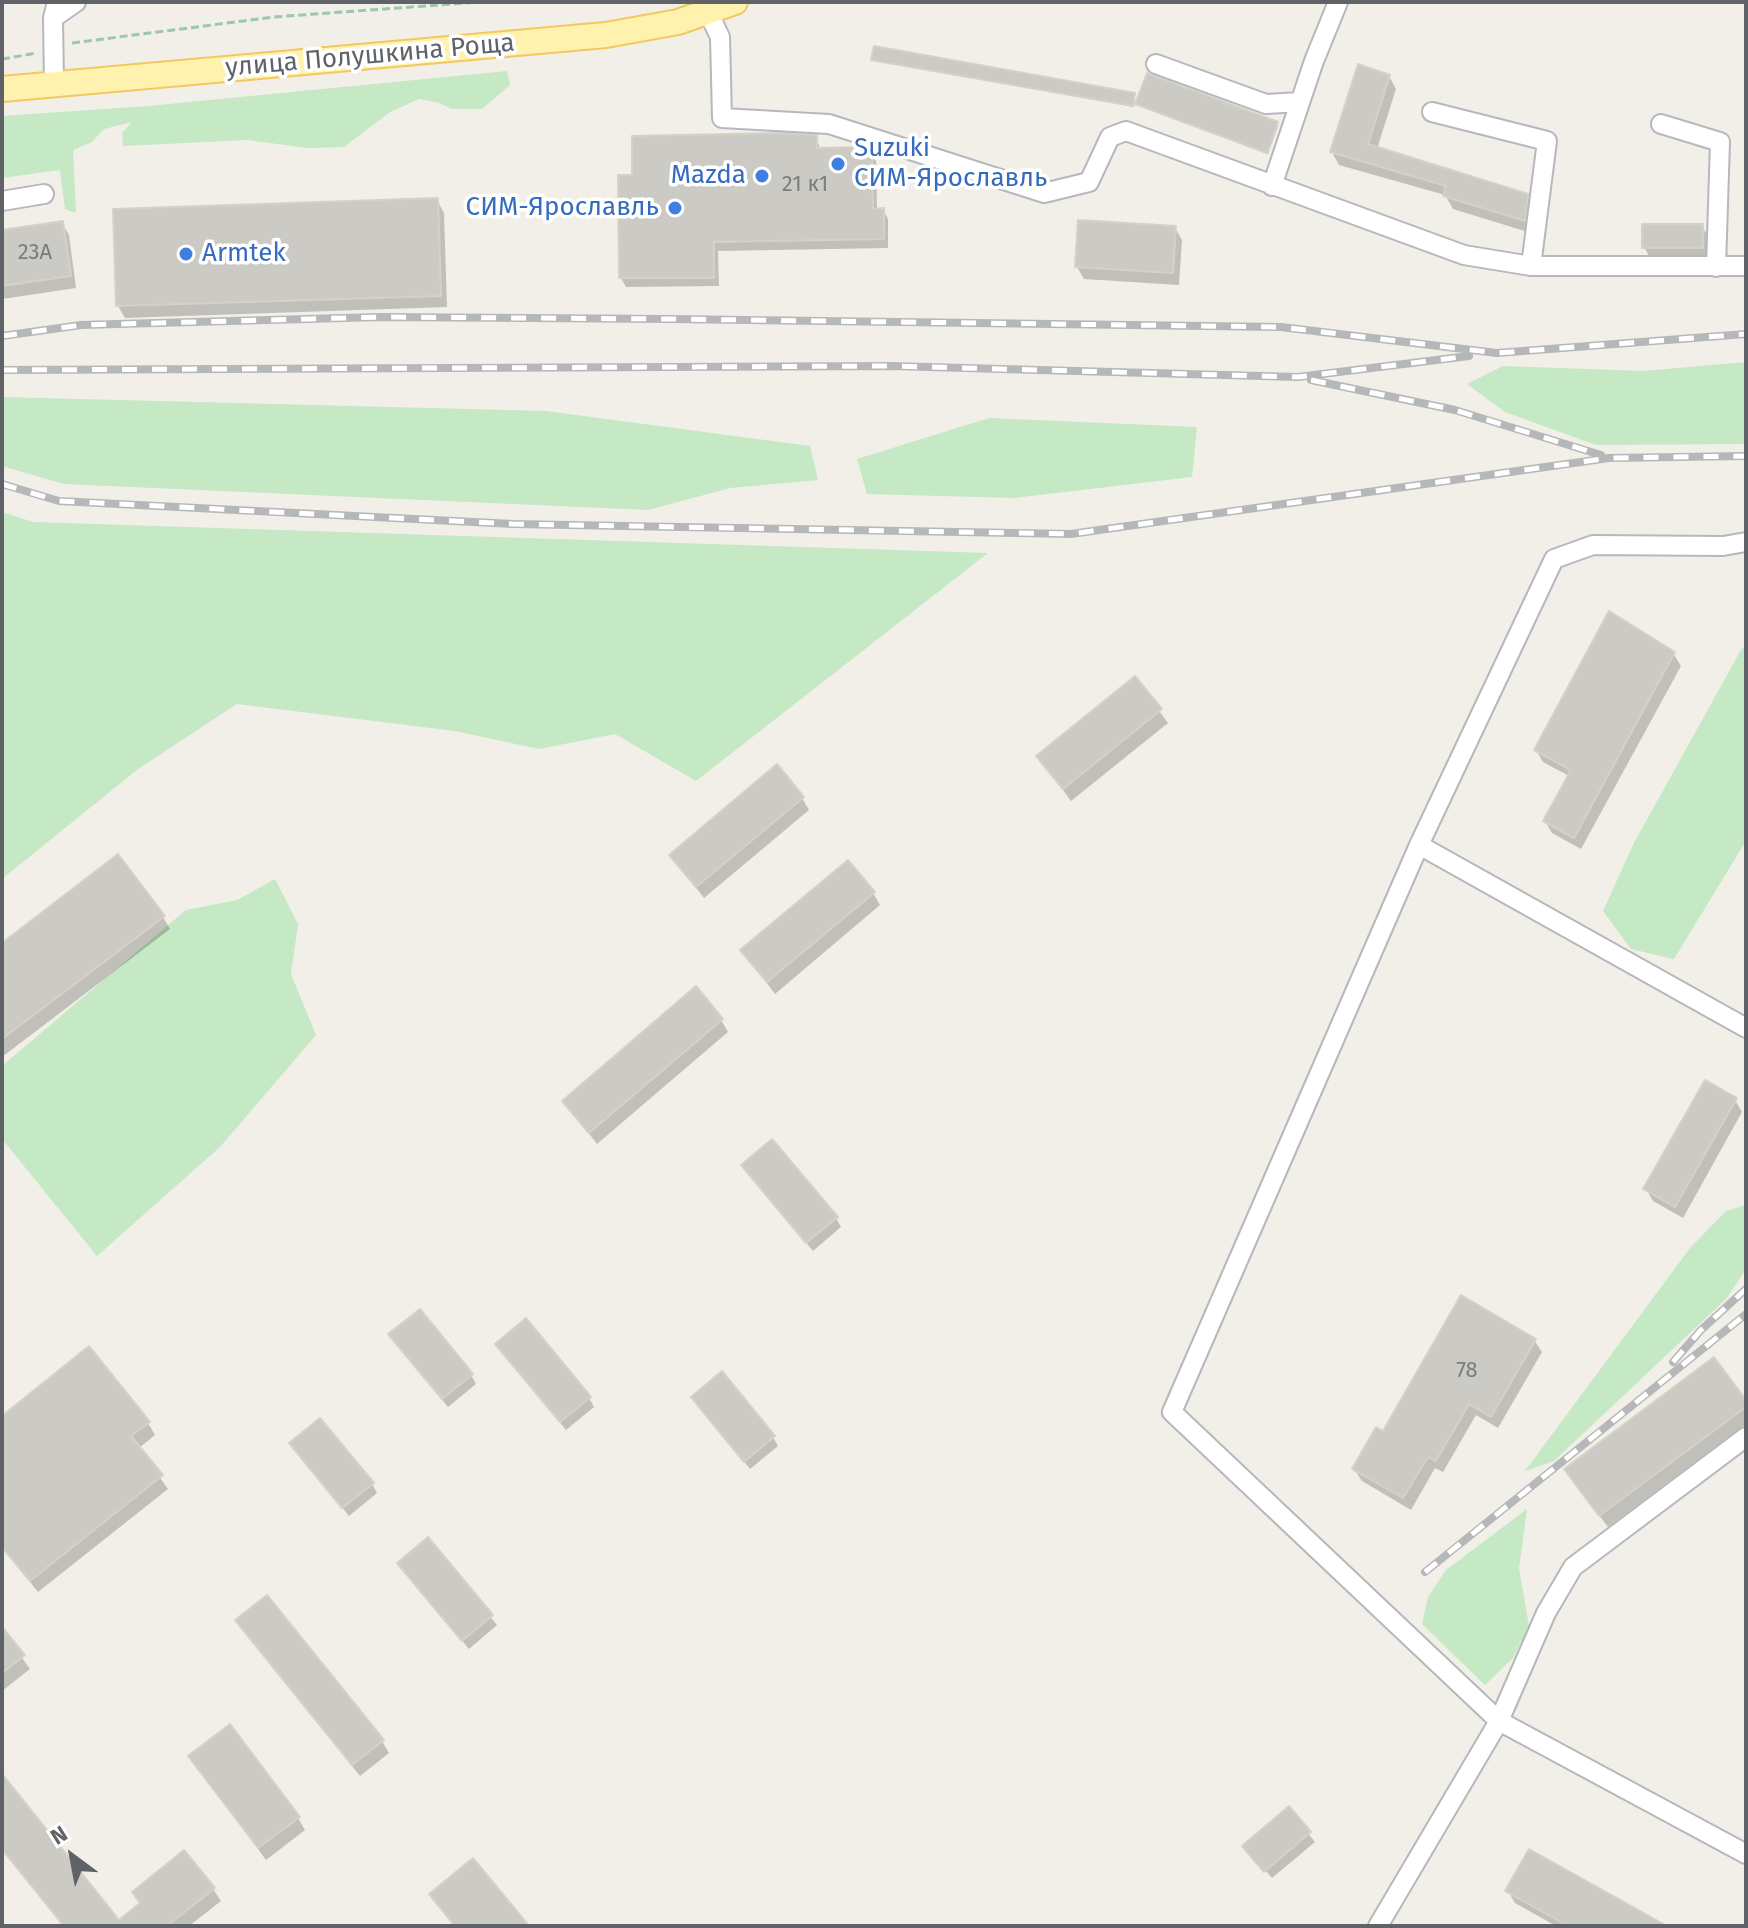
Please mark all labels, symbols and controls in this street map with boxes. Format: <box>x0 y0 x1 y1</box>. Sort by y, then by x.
street label: улица Полушкина Роща <box>224 28 516 84</box>
place label: Suzuki СИМ-Ярославль <box>854 133 1047 194</box>
marker: Suzuki СИМ-Ярославль <box>829 155 847 173</box>
place label: Mazda <box>671 160 746 192</box>
marker: Mazda <box>753 167 771 185</box>
house number: 21 к1 <box>782 172 828 198</box>
place label: СИМ-Ярославль <box>466 192 659 224</box>
marker: СИМ-Ярославль <box>666 199 684 217</box>
place label: Armtek <box>202 238 286 270</box>
house number: 23А <box>18 240 52 266</box>
marker: Armtek <box>177 245 195 263</box>
house number: 78 <box>1456 1358 1478 1384</box>
north arrow <box>32 1816 112 1896</box>
text: N <box>46 1820 72 1851</box>

